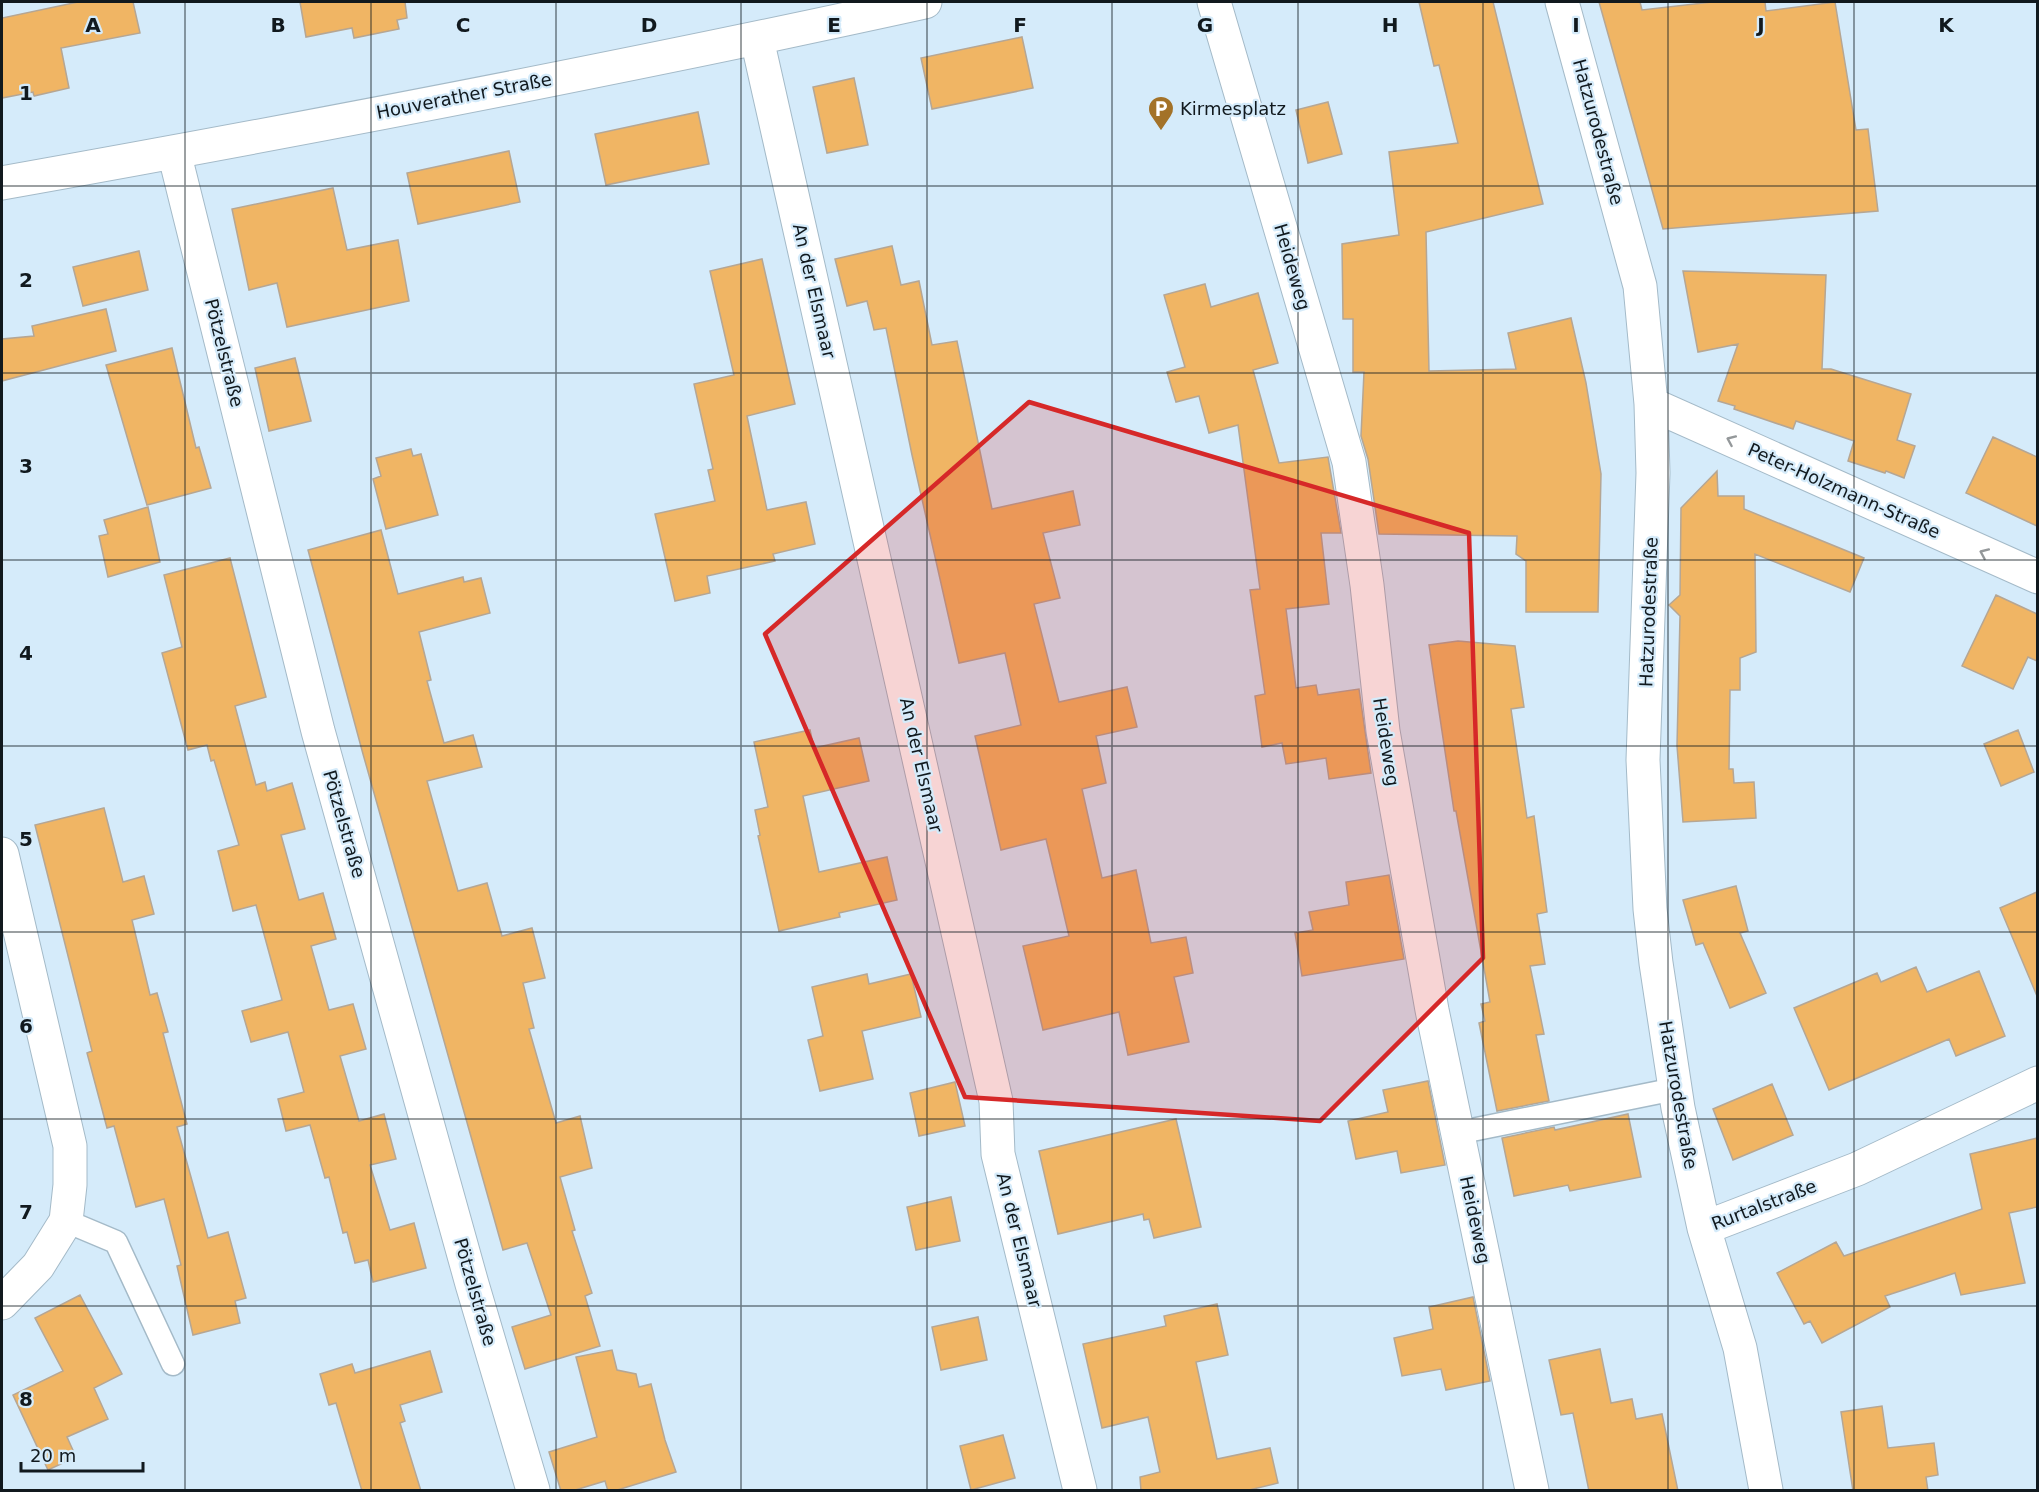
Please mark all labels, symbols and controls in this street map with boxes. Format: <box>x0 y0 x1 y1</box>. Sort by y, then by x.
text: A <box>85 13 101 37</box>
text: B <box>270 13 286 37</box>
text: C <box>456 13 470 37</box>
text: D <box>641 13 657 37</box>
text: E <box>827 13 841 37</box>
text: F <box>1013 13 1027 37</box>
text: G <box>1197 13 1213 37</box>
text: H <box>1382 13 1398 37</box>
text: I <box>1572 13 1580 37</box>
text: J <box>1755 13 1765 37</box>
text: K <box>1938 13 1955 37</box>
street label: Hatzurodestraße <box>1569 57 1628 207</box>
street label: Houverather Straße <box>374 68 553 123</box>
text: 1 <box>19 81 33 105</box>
parking icon: Kirmesplatz <box>1146 94 1176 132</box>
place label: Kirmesplatz <box>1180 98 1286 119</box>
street label: An der Elsmaar <box>789 221 840 361</box>
street label: Heideweg <box>1270 221 1315 313</box>
text: 2 <box>19 268 33 292</box>
street label: Pötzelstraße <box>201 296 248 409</box>
one-way arrow <box>1726 435 1737 447</box>
street label: Peter-Holzmann-Straße <box>1745 439 1944 543</box>
text: 3 <box>19 454 33 478</box>
street label: Hatzurodestraße <box>1635 537 1662 687</box>
one-way arrow <box>1980 549 1991 561</box>
text: 4 <box>19 641 33 665</box>
street label: An der Elsmaar <box>896 695 947 835</box>
street label: Heideweg <box>1369 696 1404 788</box>
street label: Pötzelstraße <box>319 768 370 880</box>
text: 5 <box>19 827 33 851</box>
text: 6 <box>19 1014 33 1038</box>
street label: Hatzurodestraße <box>1655 1019 1702 1171</box>
street label: An der Elsmaar <box>993 1170 1046 1310</box>
street label: Heideweg <box>1456 1174 1495 1266</box>
street label: Rurtalstraße <box>1708 1175 1819 1234</box>
text: 7 <box>19 1200 33 1224</box>
street label: Pötzelstraße <box>450 1236 501 1348</box>
text: 8 <box>19 1387 33 1411</box>
scale bar <box>21 1435 142 1473</box>
text: 20 m <box>30 1445 76 1466</box>

